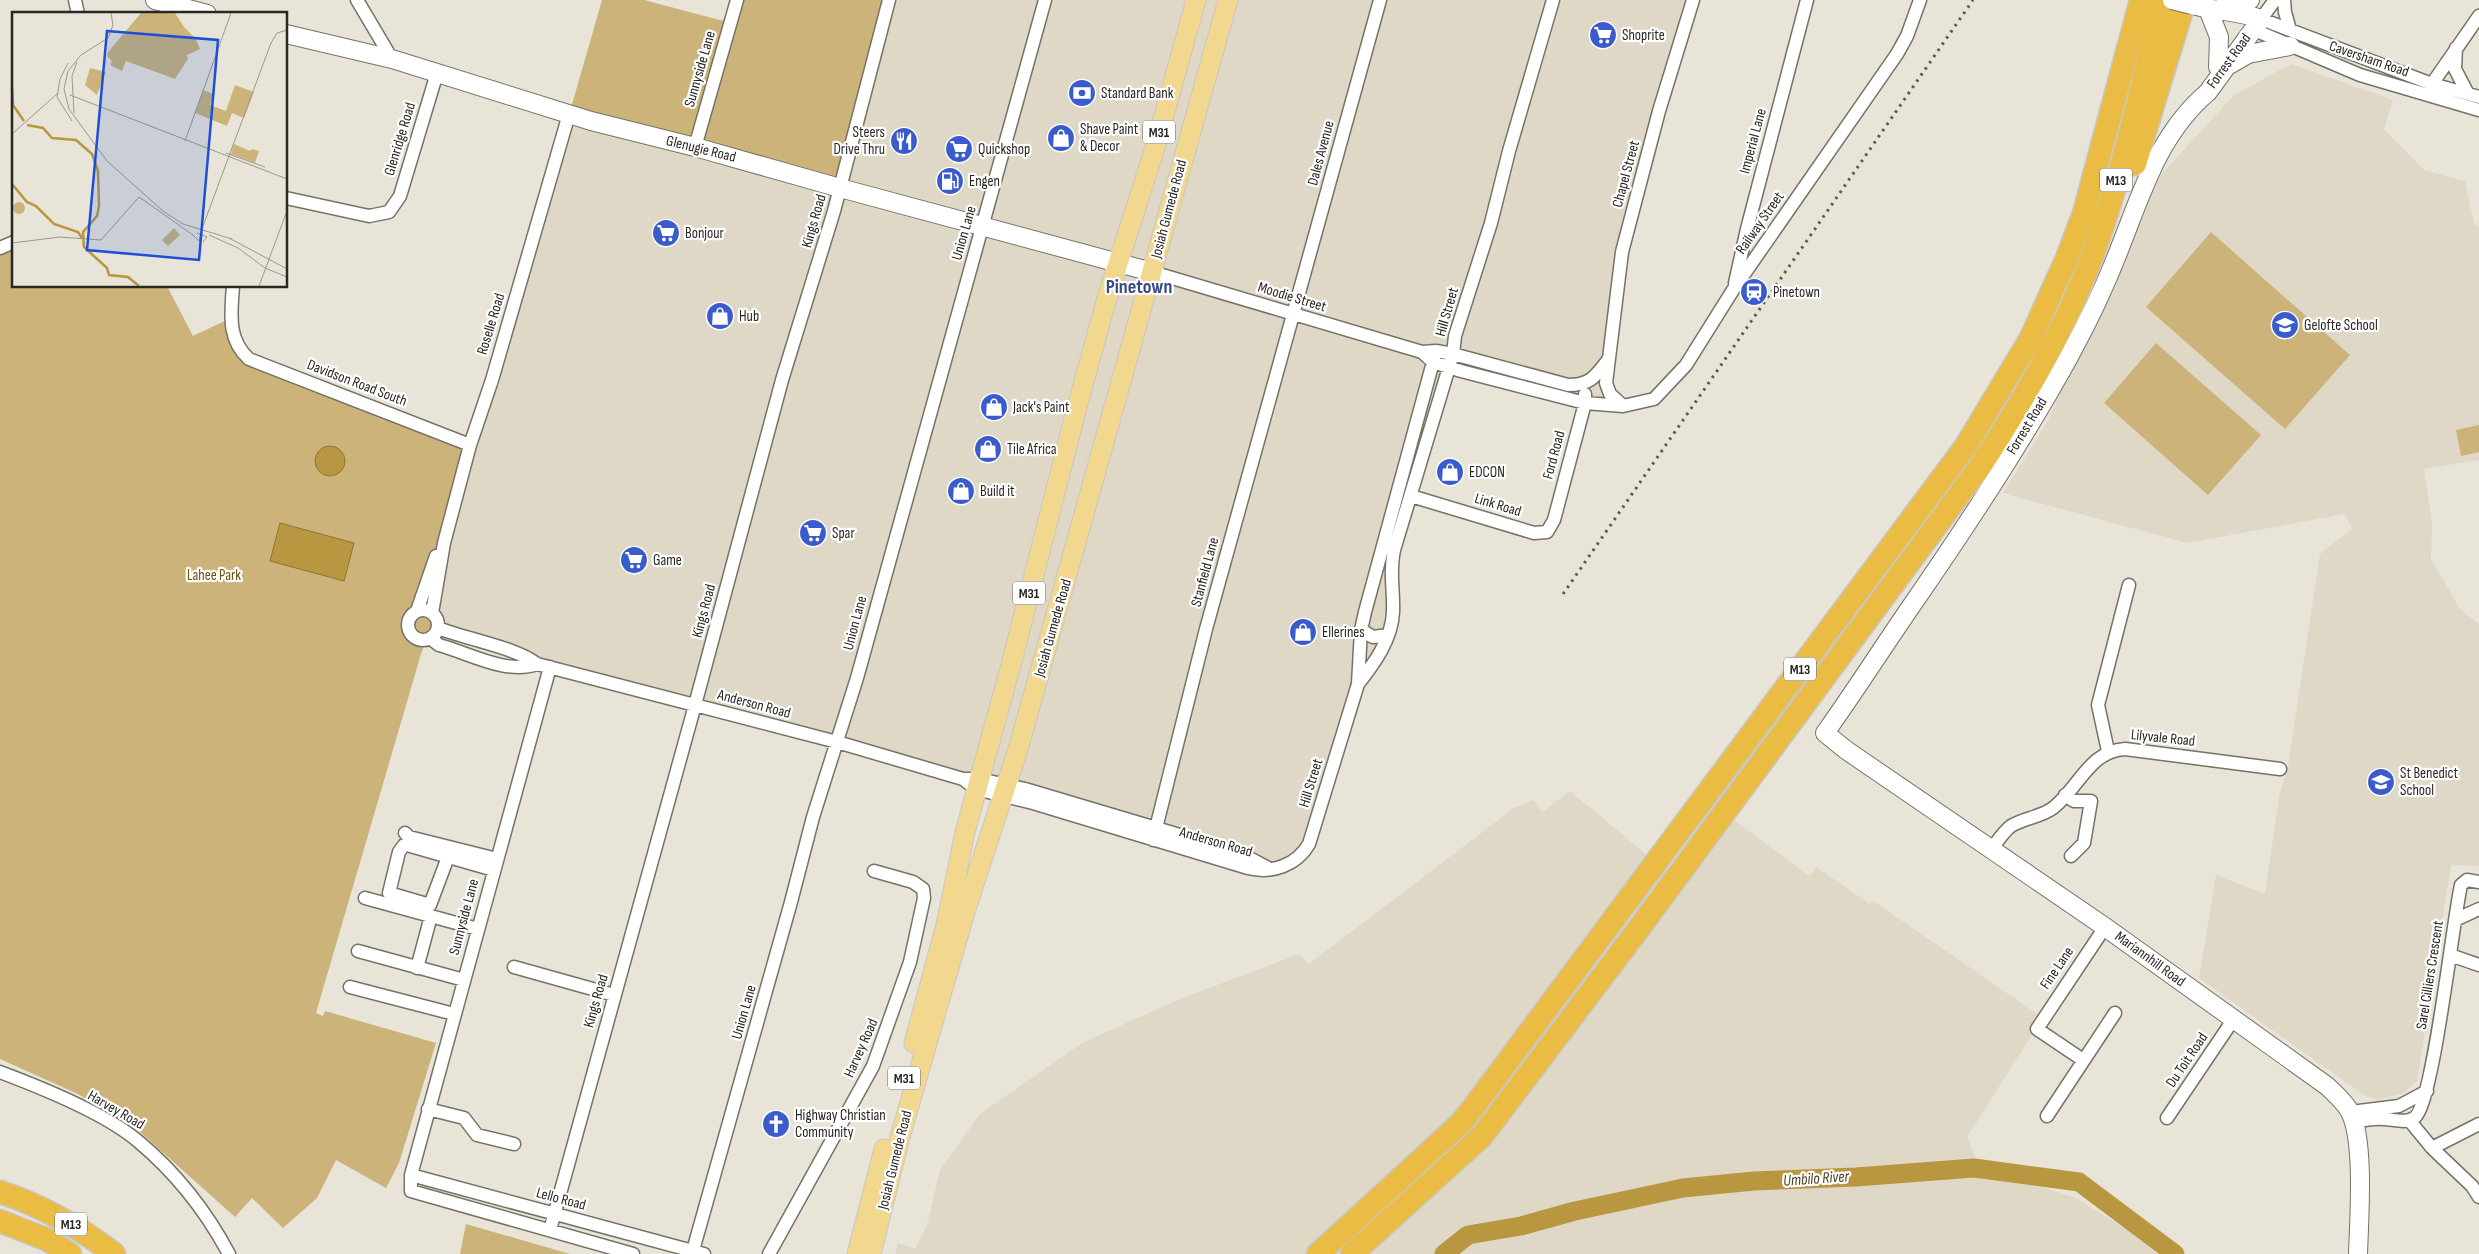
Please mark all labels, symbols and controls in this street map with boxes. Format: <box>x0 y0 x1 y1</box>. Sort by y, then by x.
inset map <box>12 12 288 288</box>
supermarket icon: Shoprite <box>1588 20 1618 50</box>
place label: Shoprite <box>1622 26 1665 45</box>
street label: Sunnyside Lane <box>680 29 720 109</box>
street label: Forrest Road <box>2203 30 2255 92</box>
street label: Caversham Road <box>2327 36 2411 82</box>
bank icon: Standard Bank <box>1067 78 1097 108</box>
place label: Standard Bank <box>1101 84 1174 103</box>
street label: Glenridge Road <box>380 100 420 178</box>
street label: Imperial Lane <box>1735 106 1771 176</box>
street label: Dales Avenue <box>1303 119 1339 187</box>
place label: Shave Paint & Decor <box>1080 120 1139 156</box>
road number: M31 <box>1143 120 1175 144</box>
place label: Steers Drive Thru <box>833 123 885 159</box>
shop icon: Shave Paint & Decor <box>1046 123 1076 153</box>
restaurant icon: Steers Drive Thru <box>889 126 919 156</box>
street label: Glenugie Road <box>664 131 738 167</box>
supermarket icon: Quickshop <box>944 134 974 164</box>
street label: Chapel Street <box>1608 138 1644 210</box>
place label: Quickshop <box>978 140 1030 159</box>
street label: Josiah Gumede Road <box>1146 158 1191 261</box>
fuel station icon: Engen <box>935 166 965 196</box>
road number: M13 <box>2100 168 2132 192</box>
place label: Engen <box>969 172 1000 191</box>
street label: Railway Street <box>1732 188 1789 258</box>
street label: Kings Road <box>797 192 831 250</box>
street label: Union Lane <box>947 204 981 262</box>
supermarket icon: Bonjour <box>651 218 681 248</box>
place label: Bonjour <box>685 224 725 243</box>
district label: Pinetown <box>1106 275 1172 299</box>
station icon: Pinetown <box>1739 277 1769 307</box>
street label: Moodie Street <box>1256 278 1329 317</box>
place label: Pinetown <box>1773 283 1820 302</box>
street label: Hill Street <box>1431 285 1463 339</box>
street label: Roselle Road <box>473 291 509 357</box>
shop icon: Hub <box>705 301 735 331</box>
place label: Hub <box>739 307 759 326</box>
school or university icon: Gelofte School <box>2270 310 2300 340</box>
place label: Gelofte School <box>2304 316 2378 335</box>
street label: Davidson Road South <box>304 355 410 411</box>
shop icon: Jack's Paint <box>979 392 1009 422</box>
street label: Forrest Road <box>2003 394 2051 458</box>
place label: Jack's Paint <box>1012 398 1070 417</box>
street label: Ford Road <box>1538 429 1570 481</box>
shop icon: Tile Africa <box>973 434 1003 464</box>
place label: Tile Africa <box>1007 440 1057 459</box>
shop icon: EDCON <box>1435 457 1465 487</box>
place label: EDCON <box>1469 463 1505 482</box>
shop icon: Build it <box>946 476 976 506</box>
place label: Build it <box>980 482 1015 501</box>
street label: Link Road <box>1472 489 1524 521</box>
supermarket icon: Spar <box>798 518 828 548</box>
place label: Spar <box>832 524 855 543</box>
street label: Stanfield Lane <box>1187 535 1223 609</box>
supermarket icon: Game <box>619 545 649 575</box>
place label: Game <box>653 551 682 570</box>
park label: Lahee Park <box>187 566 241 585</box>
street label: Josiah Gumede Road <box>1030 577 1076 680</box>
street label: Kings Road <box>688 582 720 640</box>
road number: M31 <box>1013 582 1045 604</box>
street label: Union Lane <box>839 594 871 652</box>
shop icon: Ellerines <box>1288 617 1318 647</box>
place label: Ellerines <box>1322 623 1365 642</box>
road number: M13 <box>1784 658 1816 681</box>
street label: Anderson Road <box>714 685 793 723</box>
street label: Lilyvale Road <box>2130 725 2196 751</box>
street label: Hill Street <box>1295 756 1328 810</box>
place label: St Benedict School <box>2400 764 2458 800</box>
school or university icon: St Benedict School <box>2366 767 2396 797</box>
street label: Anderson Road <box>1176 822 1255 861</box>
street label: Sunnyside Lane <box>445 877 483 957</box>
street label: Sarel Cilliers Crescent <box>2412 919 2448 1031</box>
street label: Mariannhill Road <box>2111 927 2189 991</box>
street label: Fine Lane <box>2036 943 2078 993</box>
street label: Kings Road <box>579 972 613 1030</box>
street label: Union Lane <box>727 983 761 1041</box>
street label: Harvey Road <box>840 1016 882 1080</box>
street label: Du Toit Road <box>2162 1029 2212 1091</box>
road number: M31 <box>888 1066 920 1090</box>
street label: Harvey Road <box>84 1086 148 1134</box>
place label: Highway Christian Community <box>795 1106 886 1142</box>
church icon: Highway Christian Community <box>761 1109 791 1139</box>
street label: Josiah Gumede Road <box>873 1109 916 1212</box>
water label: Umbilo River <box>1782 1167 1850 1191</box>
street label: Lello Road <box>534 1183 588 1215</box>
road number: M13 <box>55 1212 87 1236</box>

